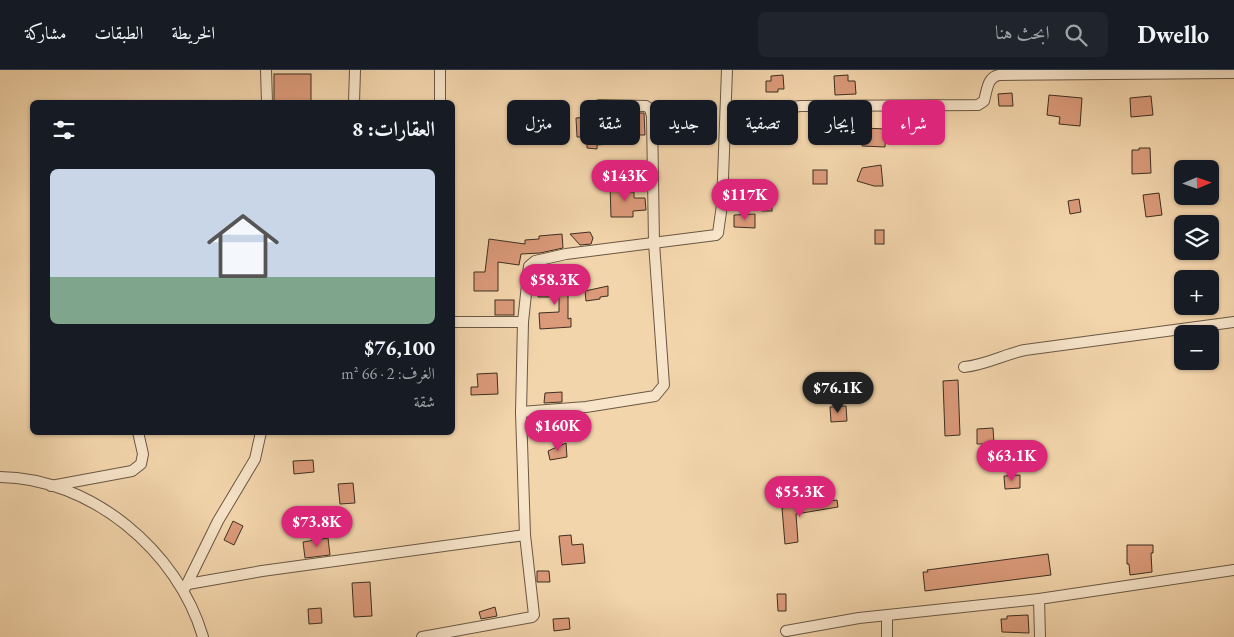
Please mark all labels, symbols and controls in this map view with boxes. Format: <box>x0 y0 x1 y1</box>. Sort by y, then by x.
search box <box>758 12 1108 57</box>
text: Dwello <box>1138 19 1209 50</box>
text: ابحث هنا <box>995 20 1050 45</box>
text: مشاركة <box>25 21 66 44</box>
text: الطبقات <box>94 21 143 44</box>
text: الخريطة <box>171 21 215 44</box>
icon: search <box>1062 21 1090 49</box>
chip: منزل <box>507 100 570 145</box>
chip: شقة <box>580 100 640 145</box>
chip: جديد <box>650 100 717 145</box>
chip: تصفية <box>727 100 798 145</box>
chip: إيجار <box>808 100 872 145</box>
chip: شراء <box>882 100 945 145</box>
text: العقارات: 8 <box>352 115 435 142</box>
icon: filters <box>50 116 78 144</box>
pin: $143K <box>590 160 660 202</box>
north arrow <box>1174 160 1219 205</box>
map controls <box>1174 160 1219 370</box>
text: $143K <box>603 165 647 186</box>
pin: $117K <box>710 178 780 221</box>
text: $117K <box>723 184 767 205</box>
icon: home <box>198 201 288 291</box>
button: layers <box>1174 215 1219 260</box>
pin: $58.3K <box>514 264 596 306</box>
text: $58.3K <box>531 269 579 290</box>
button: + <box>1174 270 1219 315</box>
button: − <box>1174 325 1219 370</box>
text: $76,100 <box>365 334 435 361</box>
text: الغرف: 2 · 66 m² <box>341 363 435 384</box>
pin: $76.1K <box>797 372 879 414</box>
text: $76.1K <box>814 377 862 398</box>
text: شقة <box>414 391 435 412</box>
pin: $160K <box>523 410 593 452</box>
text: $160K <box>536 415 580 436</box>
pin: $63.1K <box>971 440 1053 482</box>
text: $63.1K <box>988 445 1036 466</box>
pin: $55.3K <box>759 476 841 518</box>
text: $55.3K <box>776 481 824 502</box>
pin: $73.8K <box>276 506 358 548</box>
text: $73.8K <box>293 511 341 532</box>

